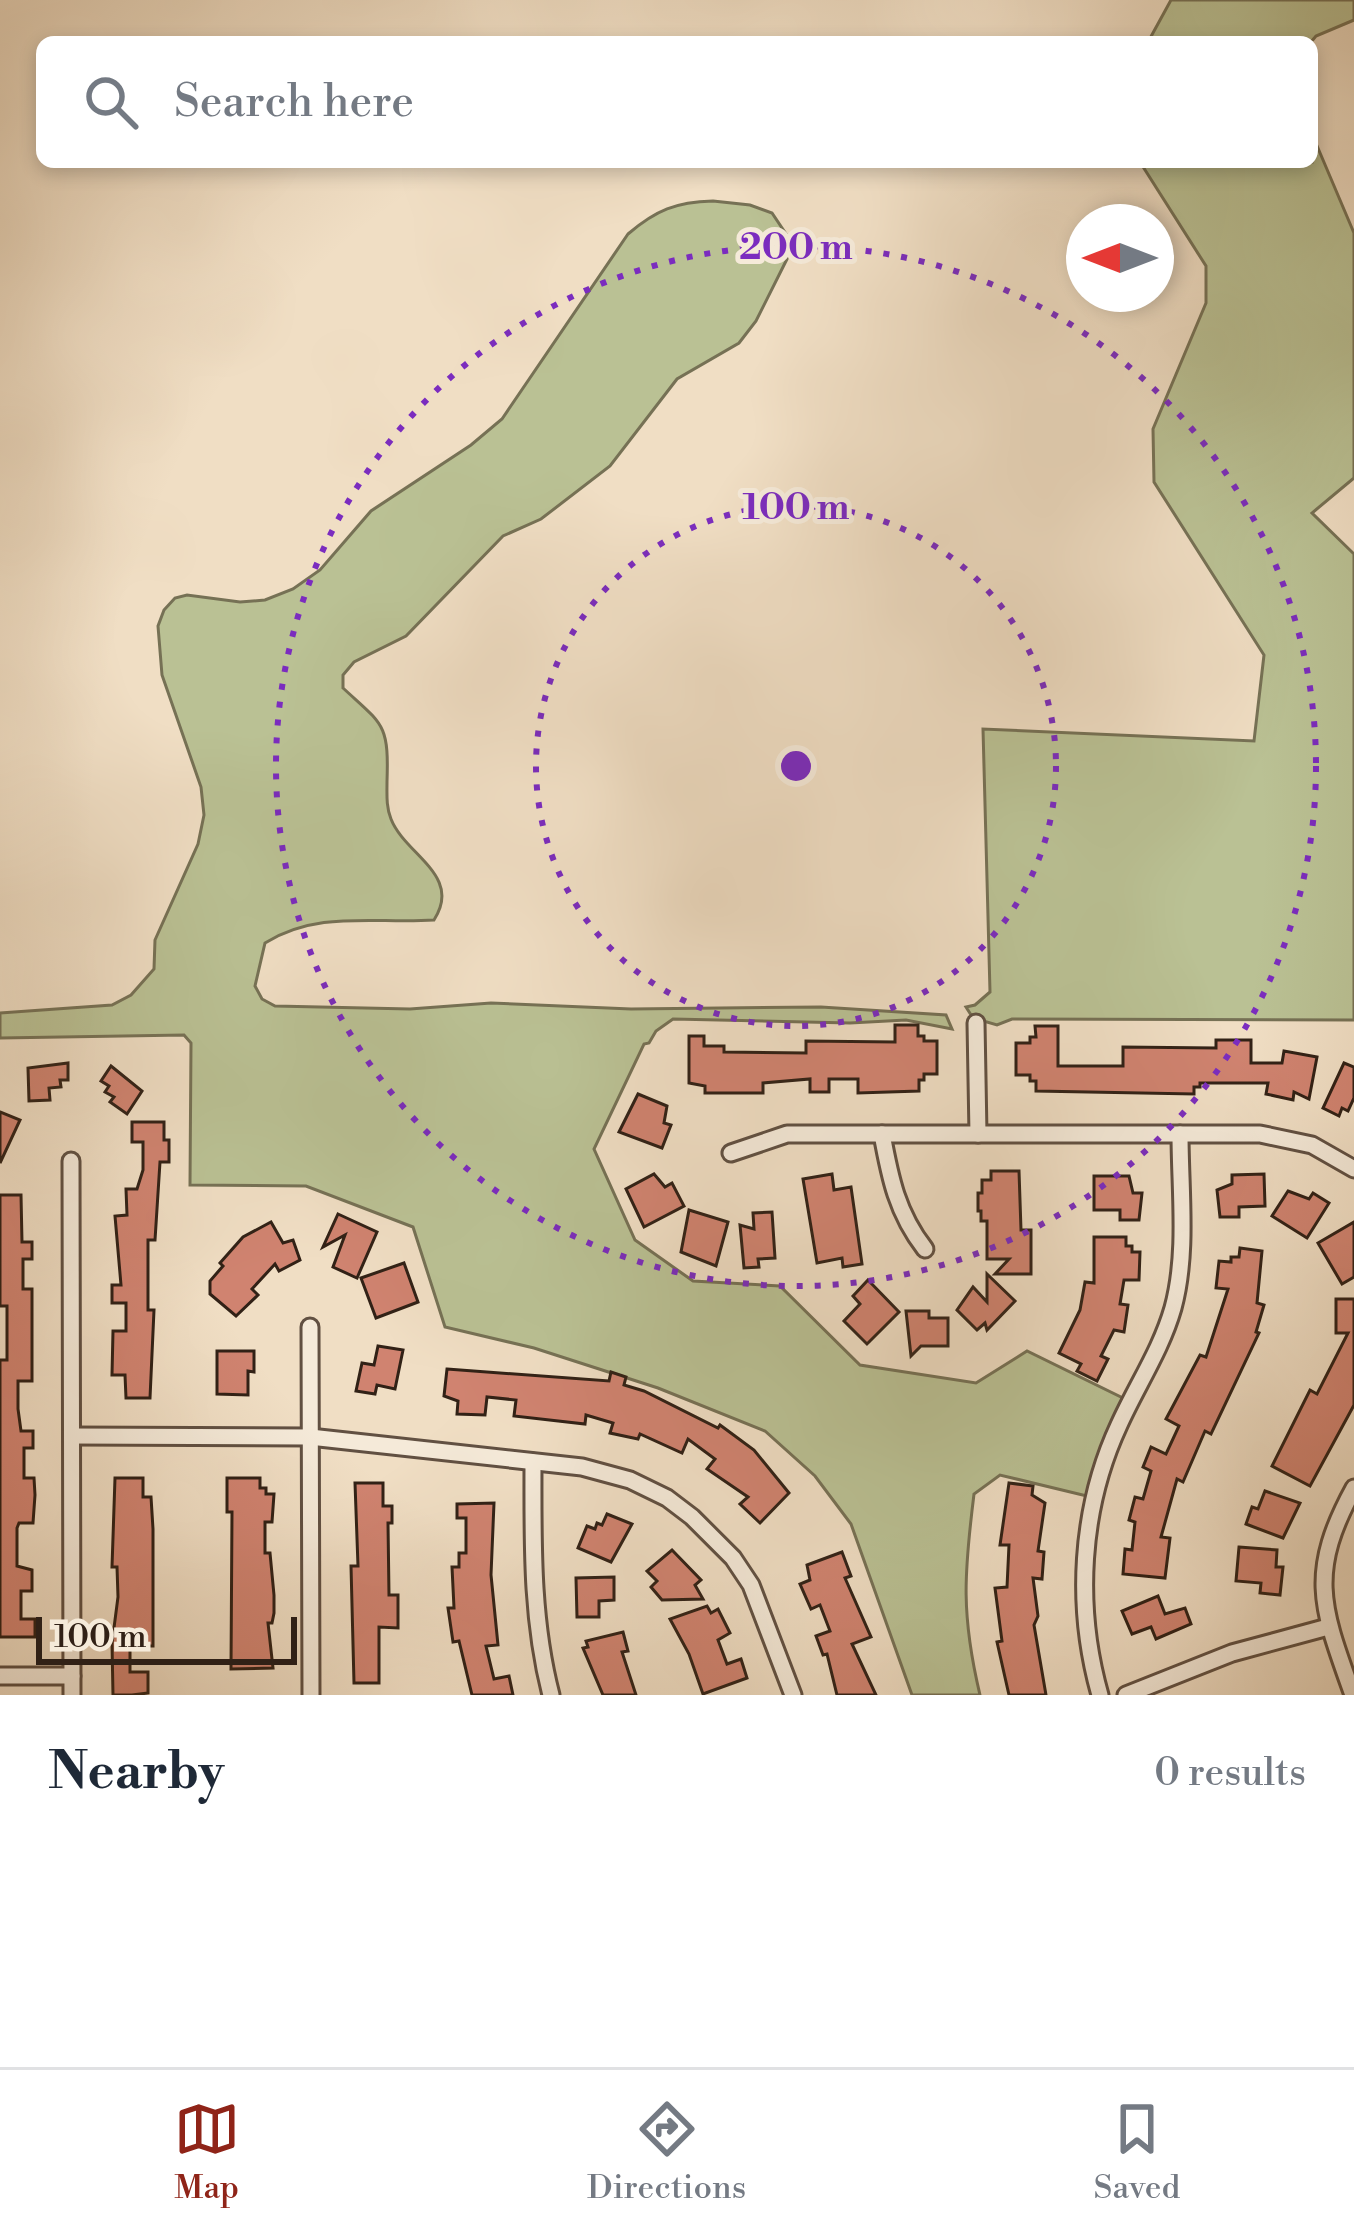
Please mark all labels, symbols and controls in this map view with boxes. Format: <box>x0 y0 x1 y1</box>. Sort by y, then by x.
search box <box>36 36 1318 168</box>
icon: search <box>78 69 144 135</box>
text: Search here <box>174 74 414 131</box>
north arrow <box>1066 204 1174 312</box>
text: 200 m <box>739 226 853 271</box>
text: 100 m <box>743 486 850 531</box>
centre of rings <box>775 745 817 787</box>
scale bar <box>36 1611 297 1664</box>
text: 100 m <box>54 1617 147 1658</box>
text: Nearby <box>48 1741 224 1805</box>
text: 0 results <box>1154 1749 1306 1798</box>
tab: Map <box>174 2096 240 2209</box>
tab: Directions <box>587 2096 746 2209</box>
tab: Saved <box>1094 2096 1180 2209</box>

